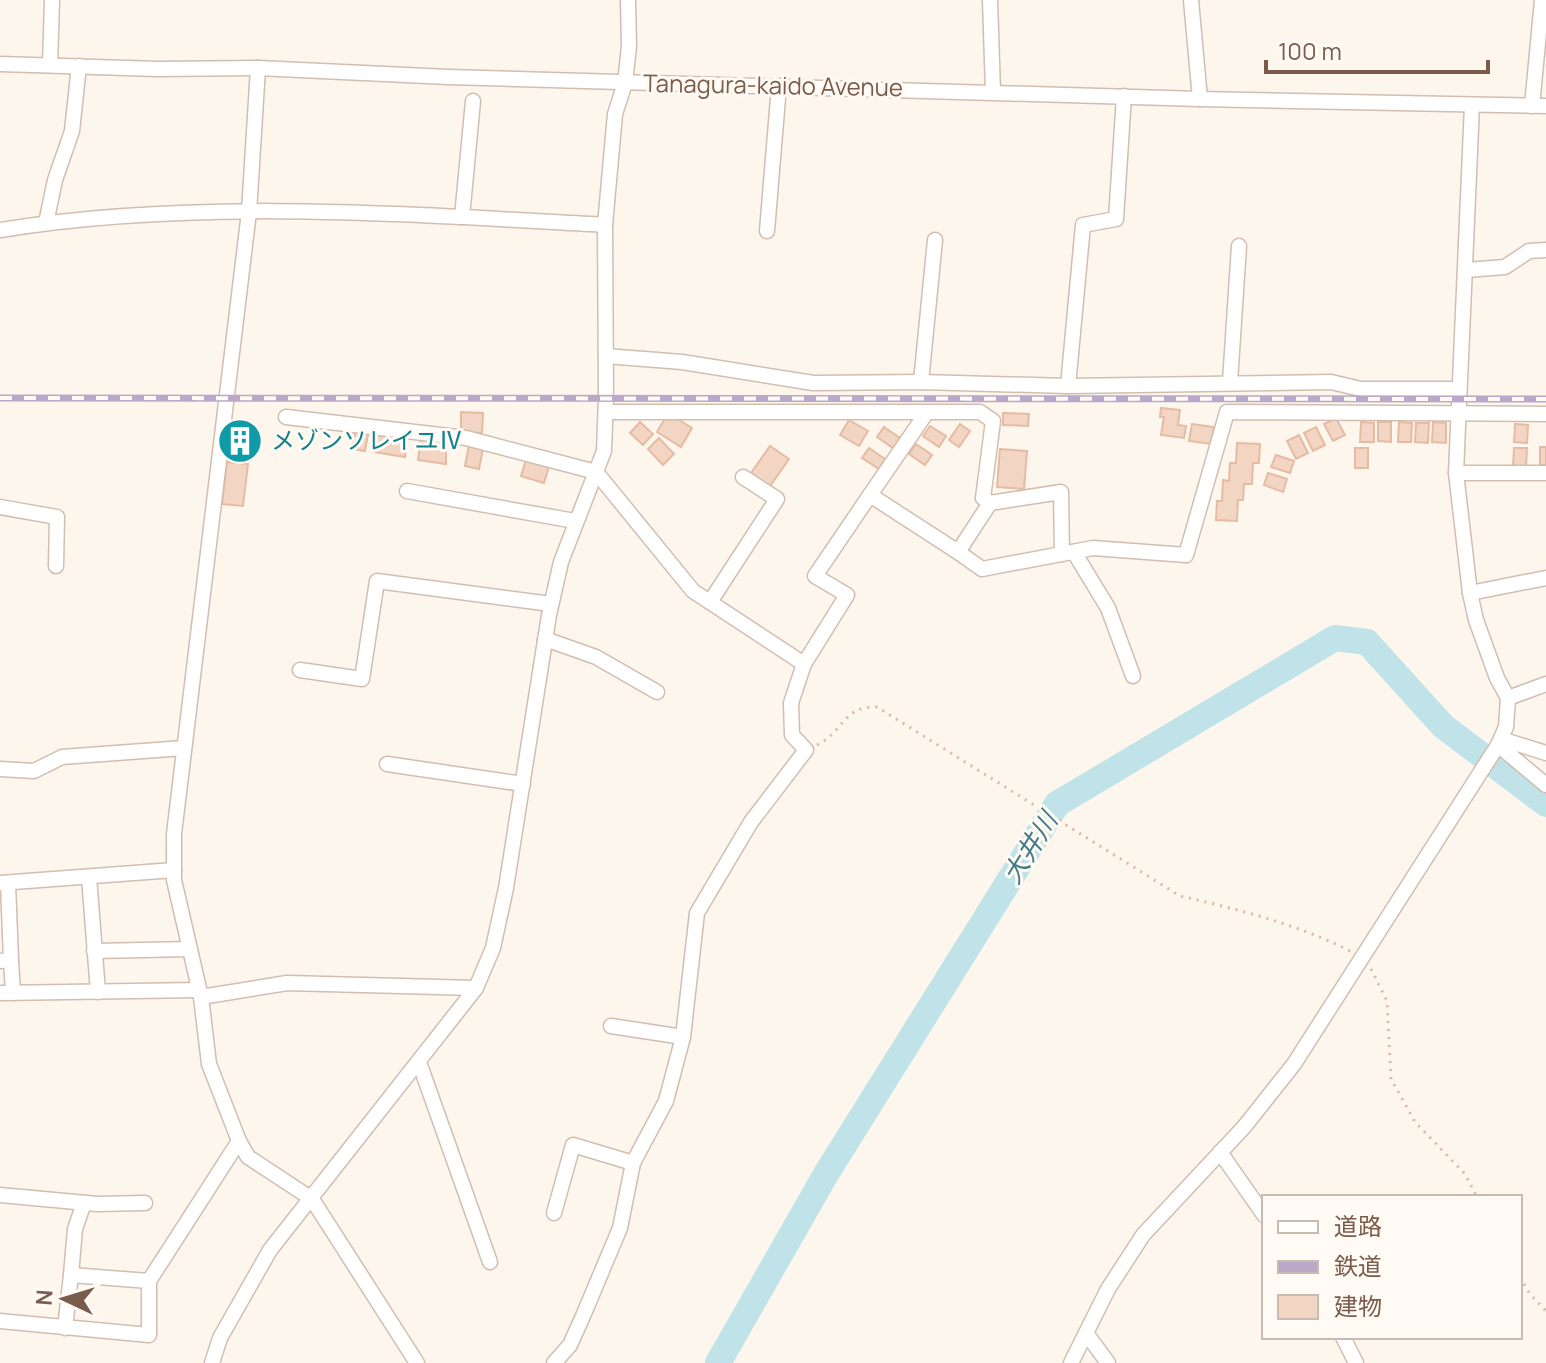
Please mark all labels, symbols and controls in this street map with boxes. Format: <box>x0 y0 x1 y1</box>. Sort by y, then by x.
scale bar <box>1266 24 1488 74</box>
text: 100 m <box>1278 34 1342 67</box>
street label: Tanagura-kaido Avenue <box>643 66 903 103</box>
building icon: メゾンソレイユⅣ <box>216 417 264 465</box>
place label: メゾンソレイユⅣ <box>271 423 463 456</box>
water label: 大井川 <box>993 802 1067 890</box>
legend <box>1262 1195 1522 1339</box>
text: 道路 <box>1334 1209 1382 1242</box>
text: 鉄道 <box>1334 1249 1382 1282</box>
north arrow <box>24 1259 104 1339</box>
text: N <box>29 1289 60 1307</box>
text: 建物 <box>1334 1289 1382 1322</box>

